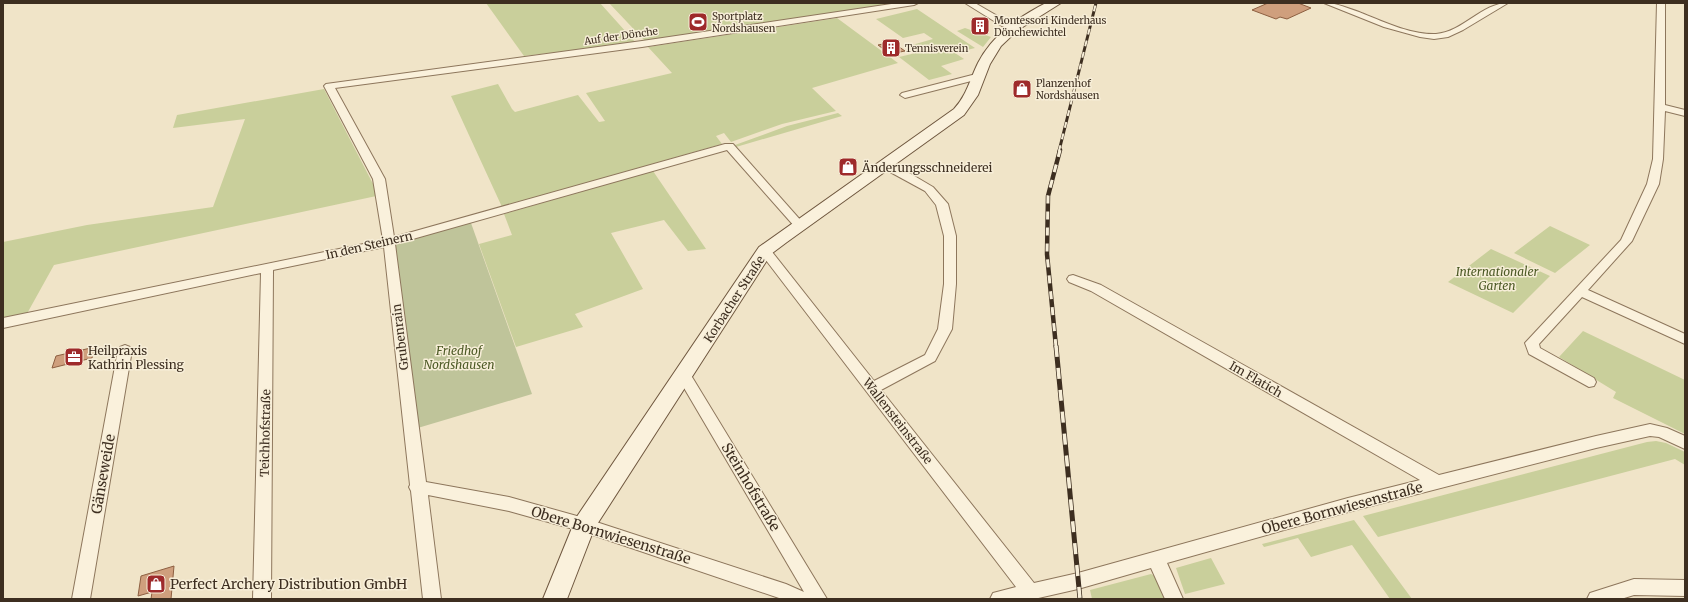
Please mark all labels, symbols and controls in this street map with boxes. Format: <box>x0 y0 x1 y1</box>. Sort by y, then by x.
place label: Sportplatz Nordshausen <box>712 10 776 35</box>
sports icon: Sportplatz Nordshausen <box>687 11 709 33</box>
place label: Montessori Kinderhaus Dönchewichtel <box>994 14 1107 39</box>
building icon: Montessori Kinderhaus Dönchewichtel <box>969 15 991 37</box>
street label: Auf der Dönche <box>582 24 659 48</box>
building icon: Tennisverein <box>880 37 902 59</box>
place label: Tennisverein <box>905 42 969 55</box>
place label: Planzenhof Nordshausen <box>1036 77 1100 102</box>
shop icon: Planzenhof Nordshausen <box>1011 78 1033 100</box>
shop icon: Änderungsschneiderei <box>837 156 859 178</box>
place label: Änderungsschneiderei <box>861 160 993 175</box>
street label: In den Steinern <box>324 228 414 262</box>
street label: Korbacher Straße <box>700 253 768 345</box>
park label: Internationaler Garten <box>1456 264 1539 293</box>
street label: Grubenrain <box>388 303 411 371</box>
place label: Heilpraxis Kathrin Plessing <box>88 343 184 372</box>
park label: Friedhof Nordshausen <box>424 343 494 372</box>
office icon: Heilpraxis Kathrin Plessing <box>63 346 85 368</box>
street label: Im Flatich <box>1227 358 1285 400</box>
street label: Wallensteinstraße <box>859 374 936 467</box>
street label: Teichhofstraße <box>257 389 273 477</box>
street label: Gänseweide <box>87 433 119 515</box>
street label: Steinhofstraße <box>718 440 784 534</box>
street label: Obere Bornwiesenstraße <box>1259 478 1425 538</box>
street label: Obere Bornwiesenstraße <box>529 502 693 568</box>
shop icon: Perfect Archery Distribution GmbH <box>145 573 167 595</box>
place label: Perfect Archery Distribution GmbH <box>170 575 407 593</box>

